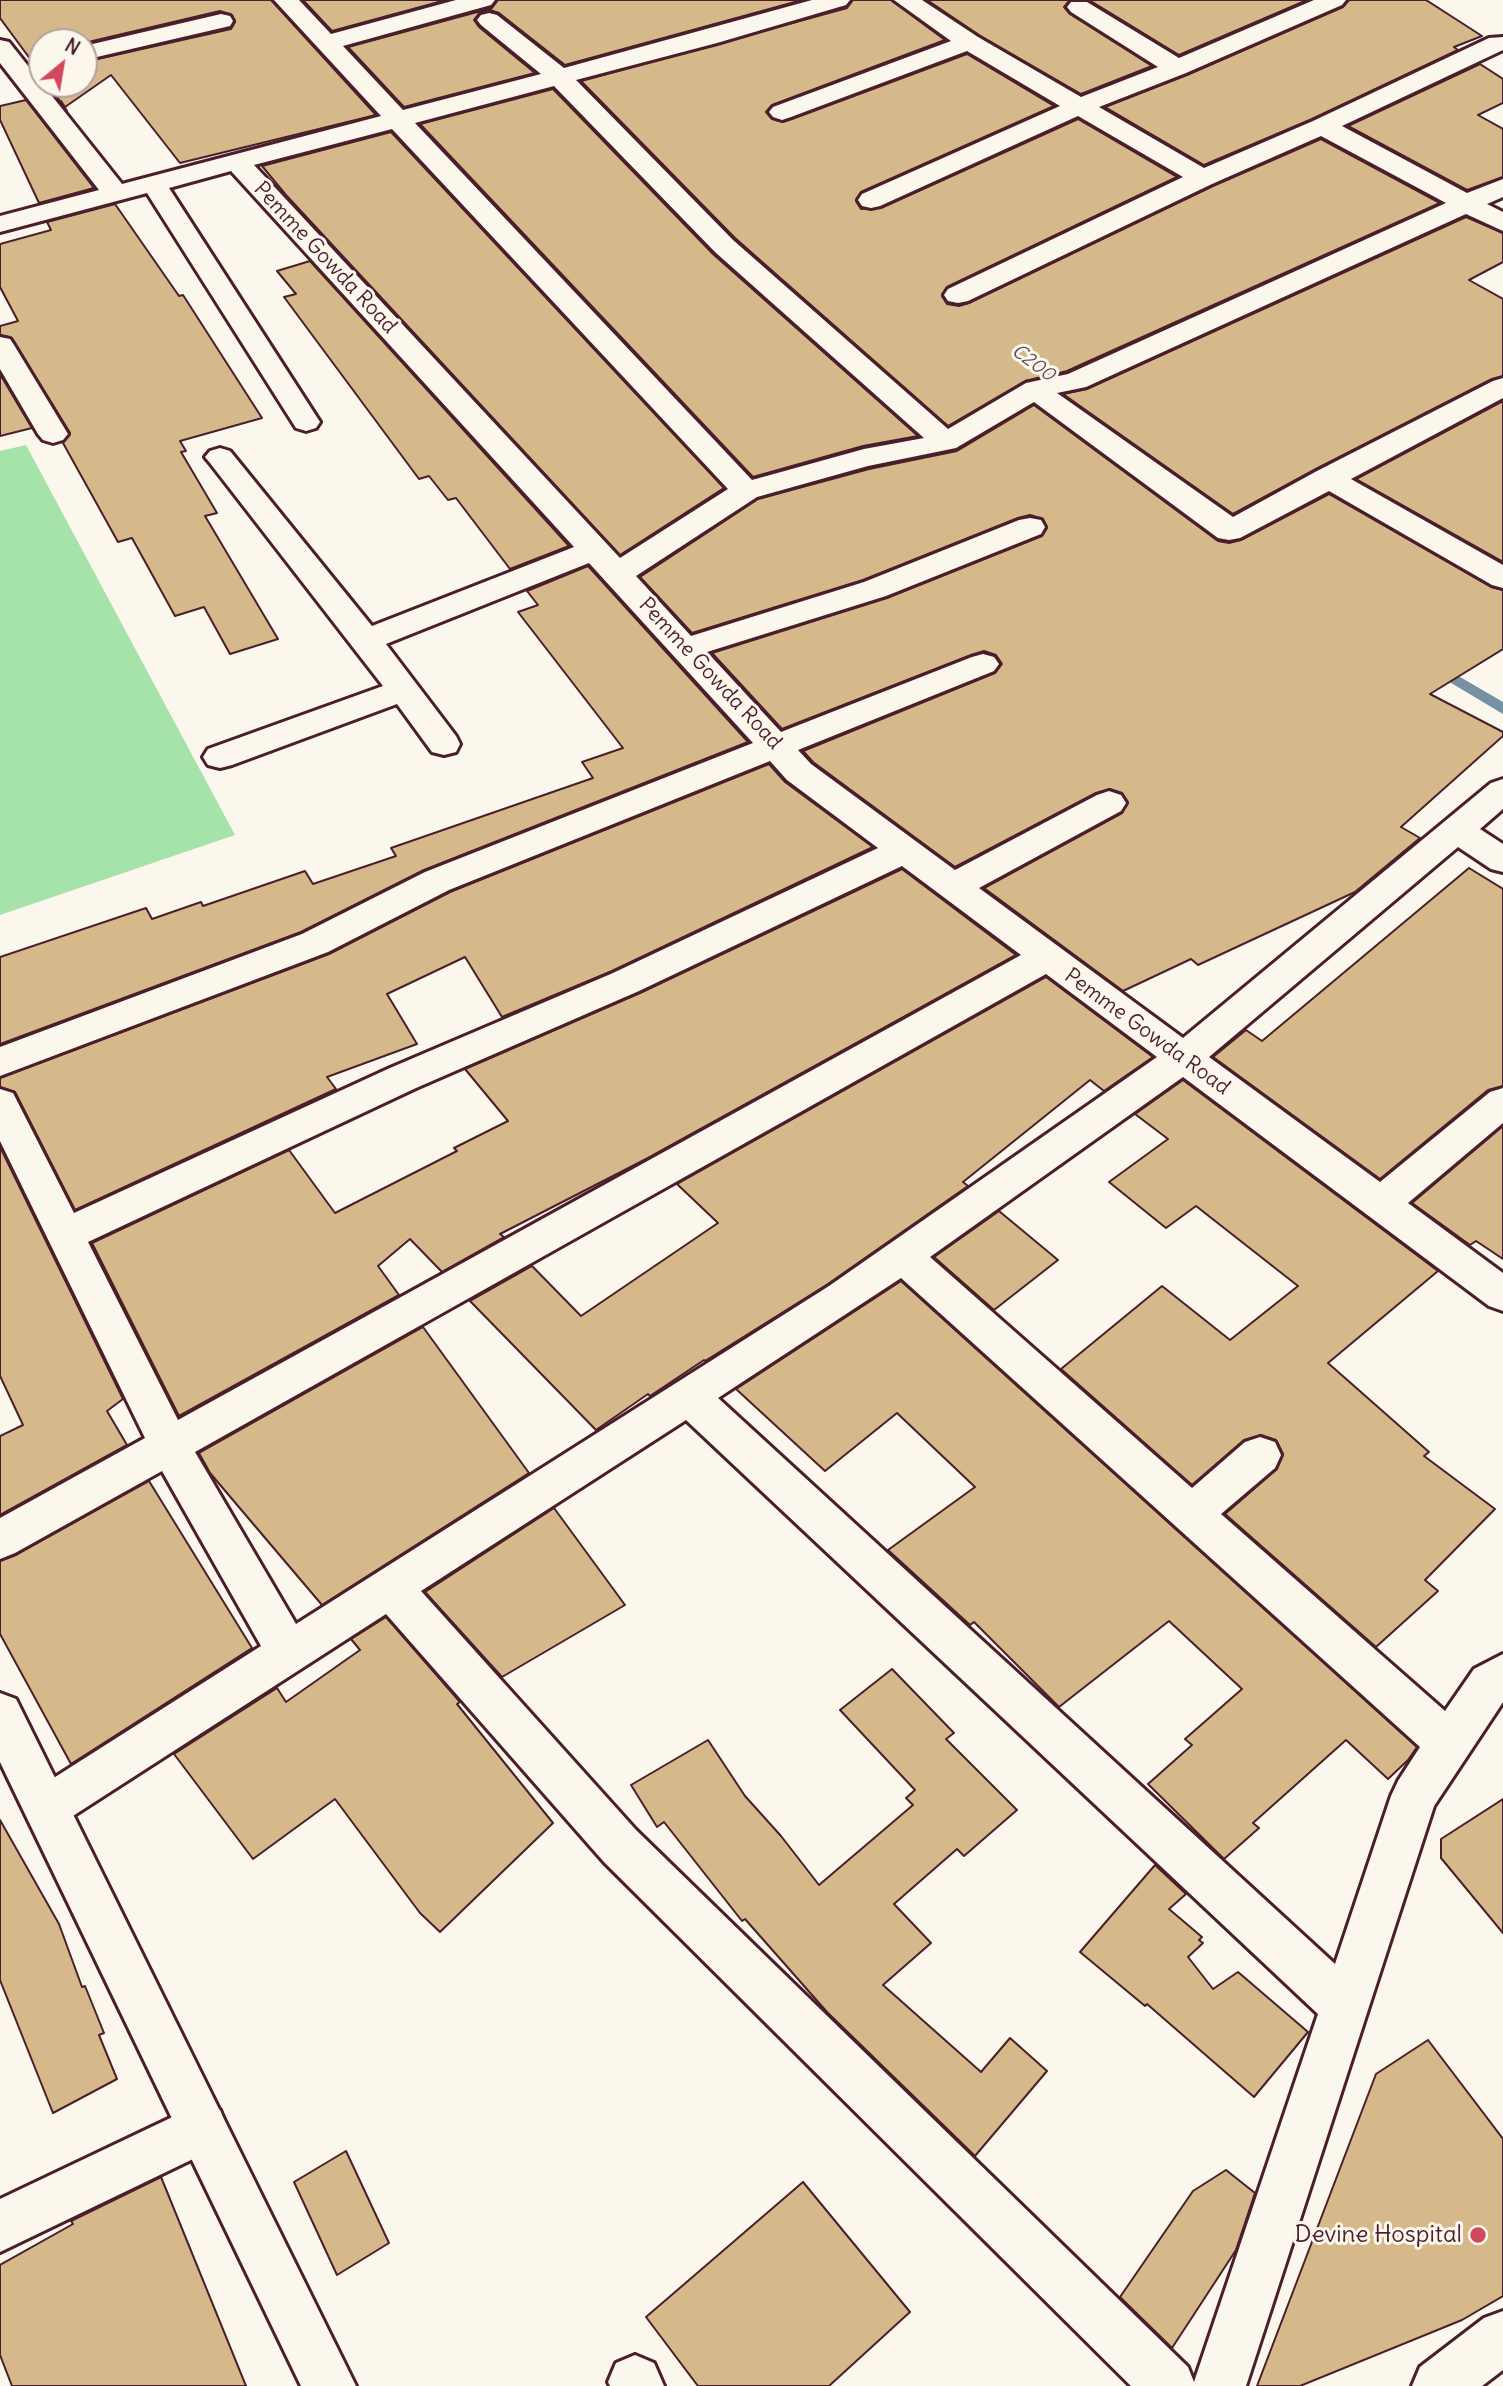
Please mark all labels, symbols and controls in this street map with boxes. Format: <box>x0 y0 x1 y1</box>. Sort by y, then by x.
north arrow <box>28 28 98 98</box>
text: N <box>61 33 84 60</box>
street label: Pemme Gowda Road <box>248 177 402 339</box>
water label: C200 <box>1007 339 1059 387</box>
street label: Pemme Gowda Road <box>633 593 787 755</box>
street label: Pemme Gowda Road <box>1059 964 1235 1100</box>
place label: Devine Hospital <box>1295 2221 1462 2249</box>
marker: Devine Hospital <box>1468 2225 1488 2245</box>

